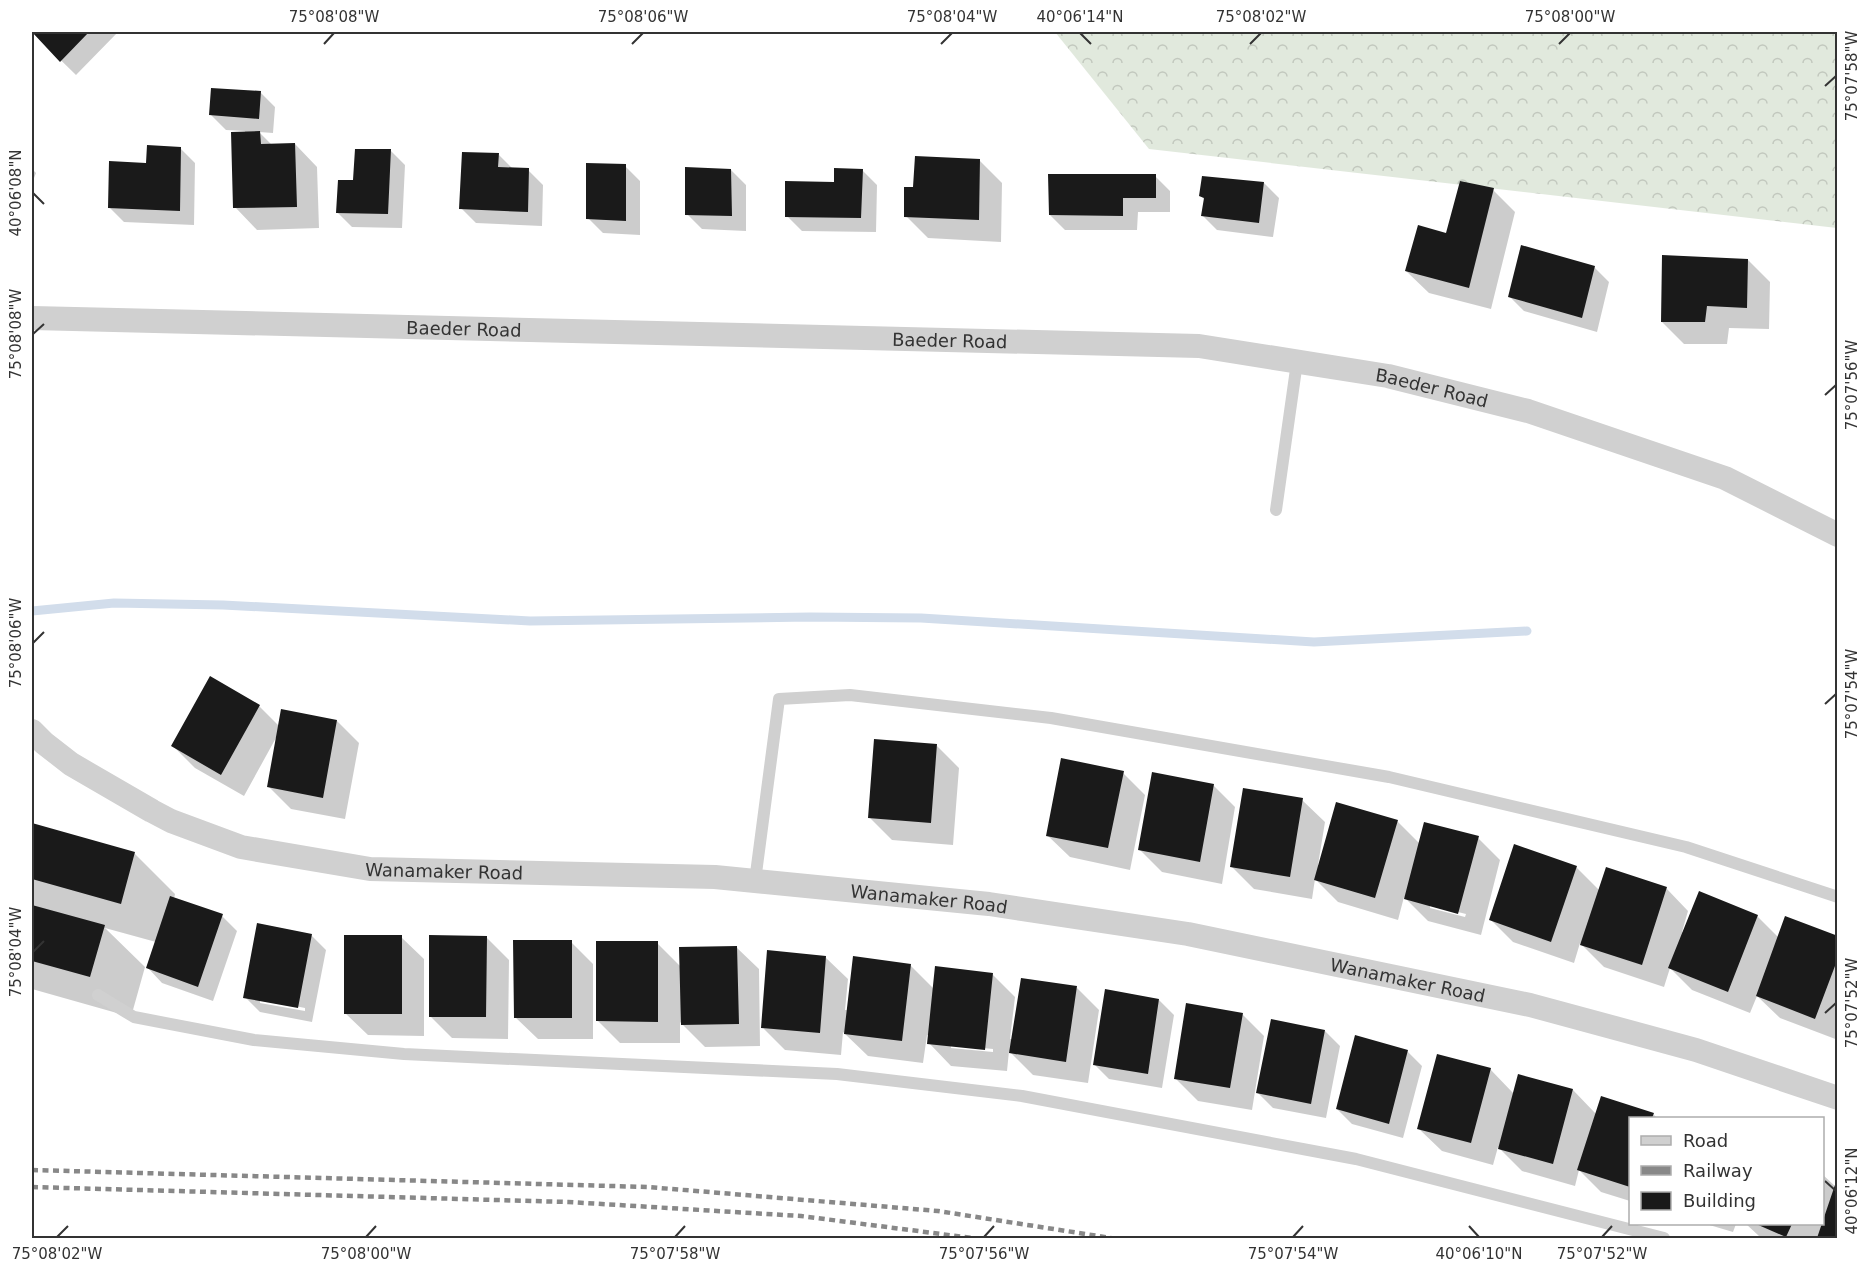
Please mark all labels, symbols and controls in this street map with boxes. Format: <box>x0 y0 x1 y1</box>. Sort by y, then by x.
text: 75°08'08"W <box>289 8 379 26</box>
text: 75°08'06"W <box>598 8 688 26</box>
text: 75°08'04"W <box>907 8 997 26</box>
text: 40°06'14"N <box>1036 8 1124 26</box>
text: 75°08'02"W <box>1216 8 1306 26</box>
text: 75°08'00"W <box>1525 8 1615 26</box>
text: 75°07'58"W <box>1843 31 1861 121</box>
text: 40°06'08"N <box>7 149 25 237</box>
text: 75°08'08"W <box>7 289 25 379</box>
street label: Baeder Road <box>406 316 522 340</box>
street label: Baeder Road <box>892 328 1008 352</box>
text: 75°07'56"W <box>1843 340 1861 430</box>
street label: Baeder Road <box>1374 364 1490 411</box>
text: 75°08'06"W <box>7 598 25 688</box>
text: 75°07'54"W <box>1843 649 1861 739</box>
street label: Wanamaker Road <box>365 858 523 883</box>
street label: Wanamaker Road <box>849 880 1009 917</box>
text: 75°08'04"W <box>7 907 25 997</box>
street label: Wanamaker Road <box>1328 953 1487 1006</box>
text: 75°07'52"W <box>1843 958 1861 1048</box>
legend <box>1629 1117 1824 1225</box>
text: Road <box>1683 1130 1728 1151</box>
text: 40°06'12"N <box>1843 1147 1861 1235</box>
text: Railway <box>1683 1160 1753 1181</box>
text: Building <box>1683 1190 1756 1211</box>
text: 75°08'02"W <box>12 1245 102 1263</box>
text: 75°08'00"W <box>321 1245 411 1263</box>
text: 75°07'58"W <box>630 1245 720 1263</box>
text: 75°07'56"W <box>939 1245 1029 1263</box>
text: 75°07'54"W <box>1248 1245 1338 1263</box>
text: 40°06'10"N <box>1435 1245 1523 1263</box>
text: 75°07'52"W <box>1557 1245 1647 1263</box>

